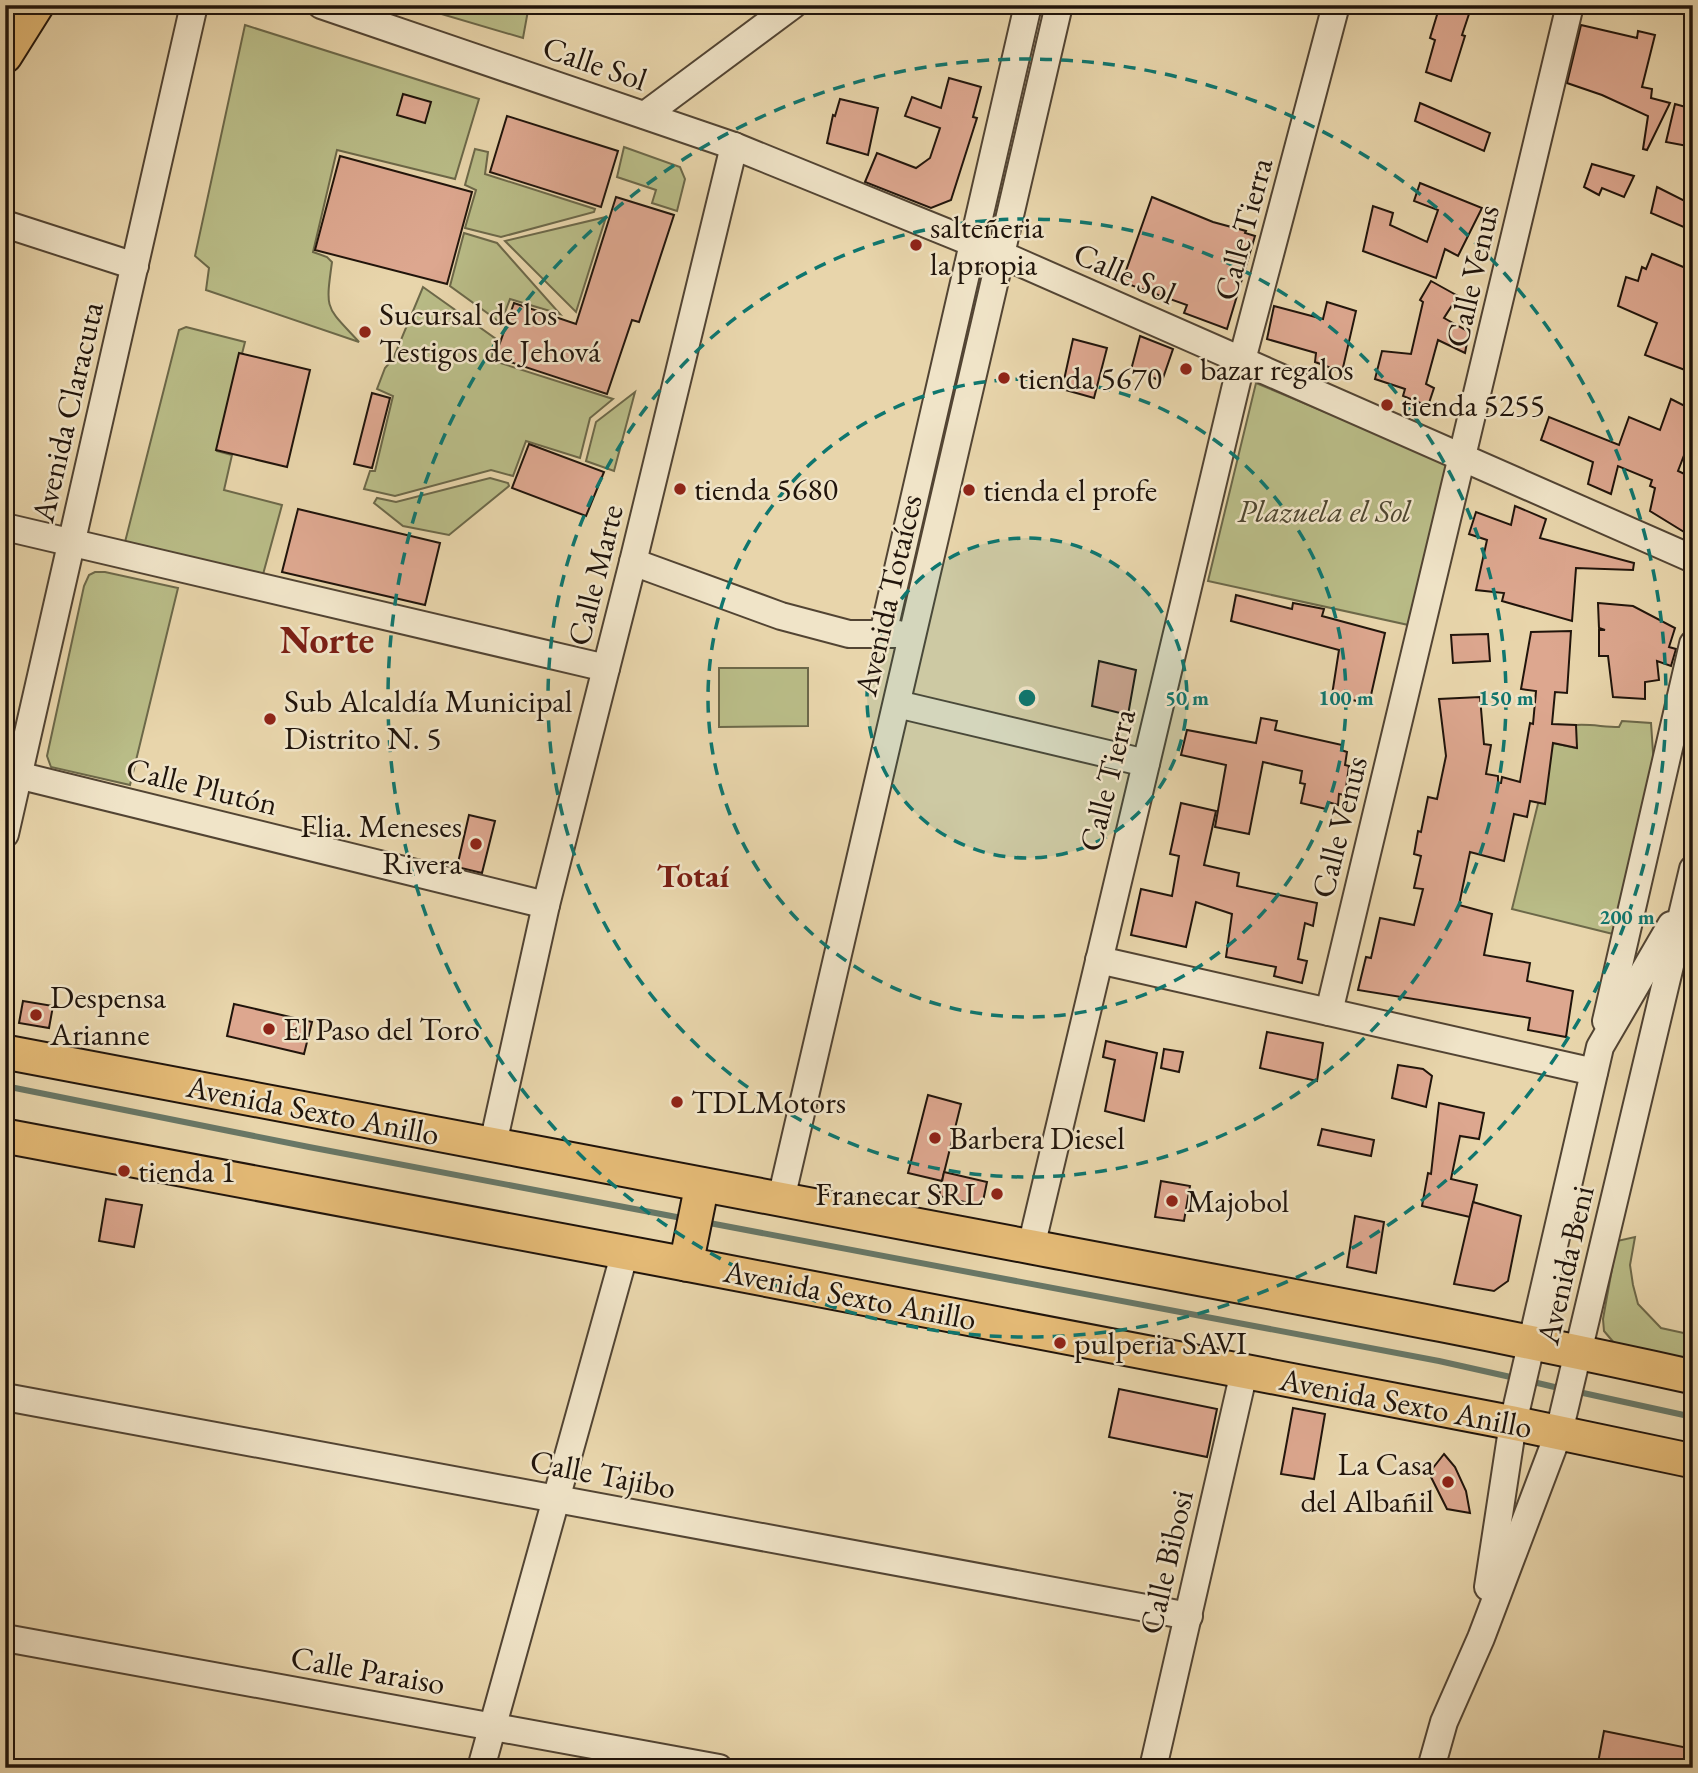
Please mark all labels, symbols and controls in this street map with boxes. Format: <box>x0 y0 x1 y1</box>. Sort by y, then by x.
street label: Calle Sol <box>537 26 653 100</box>
street label: Calle Tierra <box>1204 153 1282 305</box>
street label: Calle Venus <box>1435 201 1509 351</box>
place label: salteñeria la propia <box>930 206 1044 285</box>
street label: Calle Sol <box>1067 232 1183 314</box>
marker: salteñeria la propia <box>908 237 924 253</box>
place label: Sucursal de los Testigos de Jehová <box>379 293 601 372</box>
street label: Avenida Claracuta <box>21 297 113 527</box>
marker: Sucursal de los Testigos de Jehová <box>357 324 373 340</box>
place label: bazar regalos <box>1200 348 1354 390</box>
place label: tienda 5670 <box>1018 357 1162 399</box>
marker: bazar regalos <box>1178 361 1194 377</box>
marker: tienda 5670 <box>996 370 1012 386</box>
place label: tienda 5255 <box>1401 384 1545 426</box>
marker: tienda 5255 <box>1379 397 1395 413</box>
place label: tienda 5680 <box>694 468 838 510</box>
place label: tienda el profe <box>983 469 1157 511</box>
marker: tienda 5680 <box>672 481 688 497</box>
marker: tienda el profe <box>961 482 977 498</box>
street label: Avenida Totaíces <box>844 490 932 701</box>
park label: Plazuela el Sol <box>1237 490 1412 532</box>
street label: Calle Marte <box>557 500 633 650</box>
district label: Norte <box>280 615 374 664</box>
place label: Sub Alcaldía Municipal Distrito N. 5 <box>284 680 573 759</box>
text: 50 m <box>1165 684 1209 711</box>
text: 100 m <box>1318 684 1374 711</box>
text: 150 m <box>1478 684 1534 711</box>
centre of rings <box>1015 686 1039 710</box>
street label: Calle Tierra <box>1069 704 1145 856</box>
marker: Sub Alcaldía Municipal Distrito N. 5 <box>262 711 278 727</box>
street label: Calle Plutón <box>122 747 282 825</box>
street label: Calle Venus <box>1301 752 1377 902</box>
place label: Flia. Meneses Rivera <box>300 805 462 884</box>
marker: Flia. Meneses Rivera <box>468 836 484 852</box>
district label: Totaí <box>657 854 730 897</box>
text: 200 m <box>1599 903 1655 930</box>
place label: Despensa Arianne <box>49 976 166 1055</box>
marker: Despensa Arianne <box>28 1007 44 1023</box>
place label: El Paso del Toro <box>283 1008 480 1050</box>
marker: El Paso del Toro <box>261 1021 277 1037</box>
street label: Avenida Sexto Anillo <box>182 1065 443 1155</box>
place label: TDLMotors <box>691 1081 846 1123</box>
marker: TDLMotors <box>669 1094 685 1110</box>
place label: Barbera Diesel <box>949 1117 1125 1159</box>
marker: Barbera Diesel <box>927 1130 943 1146</box>
place label: tienda 1 <box>138 1150 236 1192</box>
marker: tienda 1 <box>116 1163 132 1179</box>
place label: Franecar SRL <box>815 1173 983 1215</box>
place label: Majobol <box>1186 1180 1290 1222</box>
street label: Avenida Beni <box>1526 1181 1604 1349</box>
marker: Franecar SRL <box>989 1186 1005 1202</box>
marker: Majobol <box>1164 1193 1180 1209</box>
street label: Avenida Sexto Anillo <box>719 1250 980 1340</box>
place label: pulperia SAVI <box>1074 1322 1247 1364</box>
marker: pulperia SAVI <box>1052 1335 1068 1351</box>
street label: Avenida Sexto Anillo <box>1275 1358 1536 1448</box>
street label: Calle Tajibo <box>527 1439 679 1509</box>
place label: La Casa del Albañil <box>1300 1443 1434 1522</box>
marker: La Casa del Albañil <box>1440 1474 1456 1490</box>
street label: Calle Bibosi <box>1129 1486 1203 1638</box>
street label: Calle Paraiso <box>288 1636 448 1704</box>

